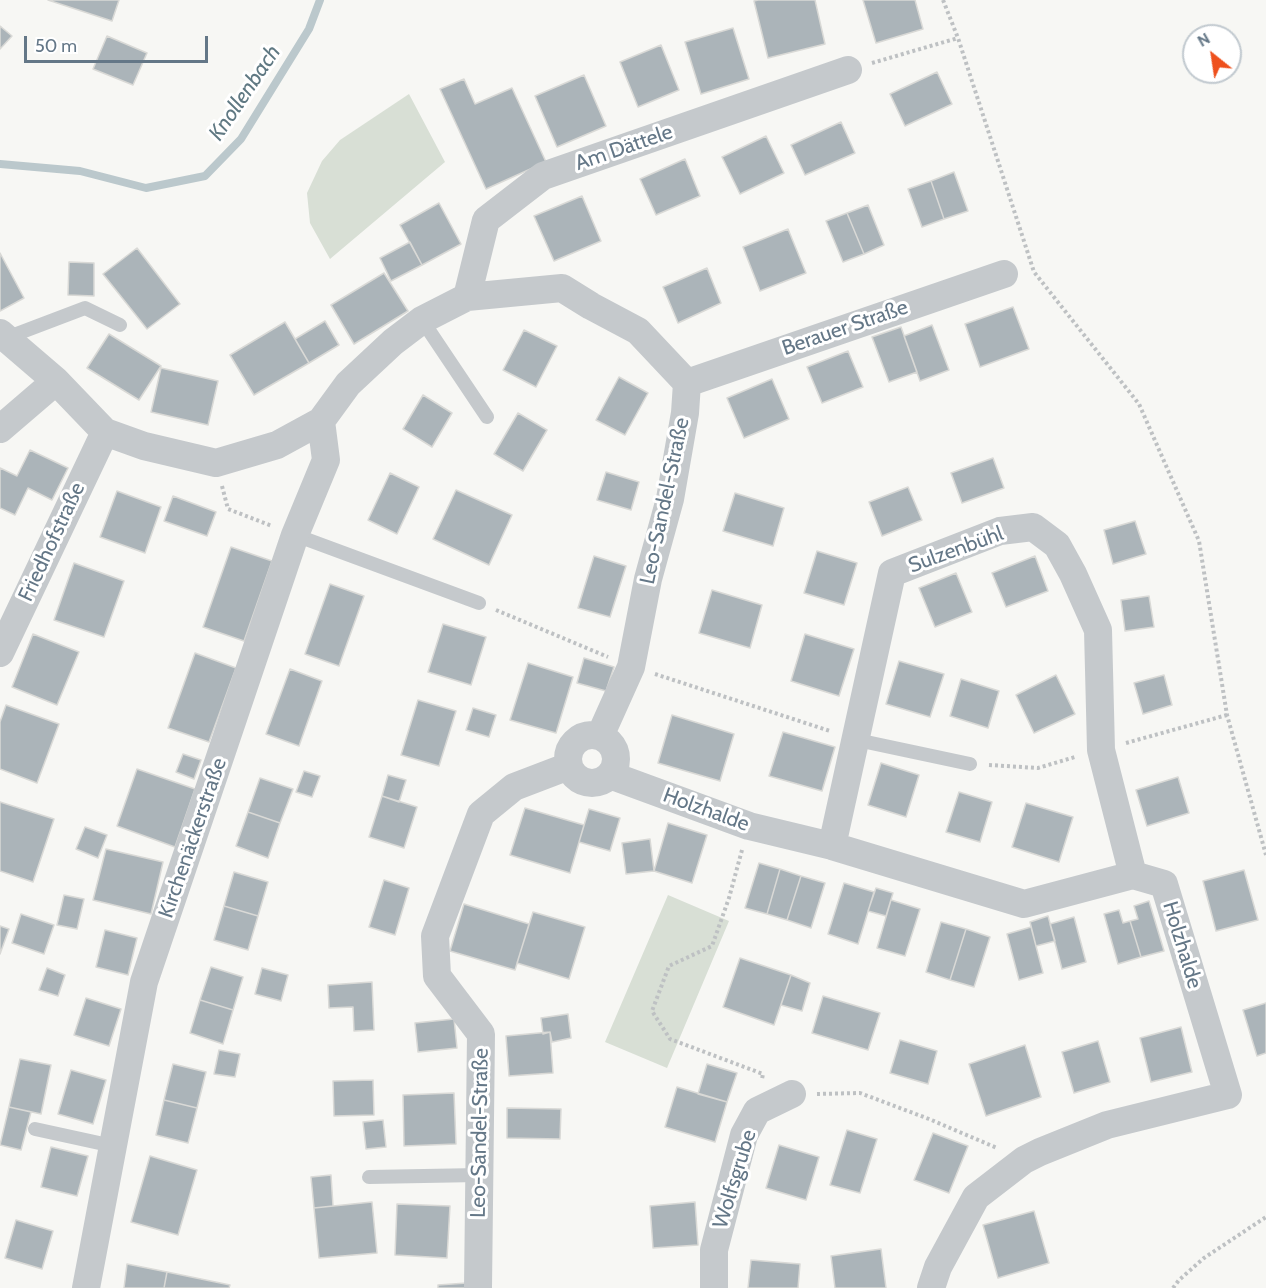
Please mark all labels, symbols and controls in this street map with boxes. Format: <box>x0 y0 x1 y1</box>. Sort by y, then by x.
scale bar <box>27 24 212 62</box>
north arrow <box>1182 24 1242 84</box>
text: N <box>1194 29 1213 51</box>
text: 50 m <box>35 35 77 57</box>
water label: Knollenbach <box>203 40 287 146</box>
street label: Am Dättele <box>572 120 676 176</box>
street label: Berauer Straße <box>779 295 911 361</box>
street label: Leo-Sandel-Straße <box>635 415 695 587</box>
street label: Friedhofstraße <box>13 478 91 606</box>
street label: Sulzenbühl <box>905 521 1007 579</box>
street label: Kirchenäckerstraße <box>154 755 232 921</box>
street label: Holzhalde <box>660 783 752 837</box>
street label: Holzhalde <box>1157 898 1207 992</box>
street label: Leo-Sandel-Straße <box>466 1048 494 1218</box>
street label: Wolfsgrube <box>708 1127 762 1231</box>

